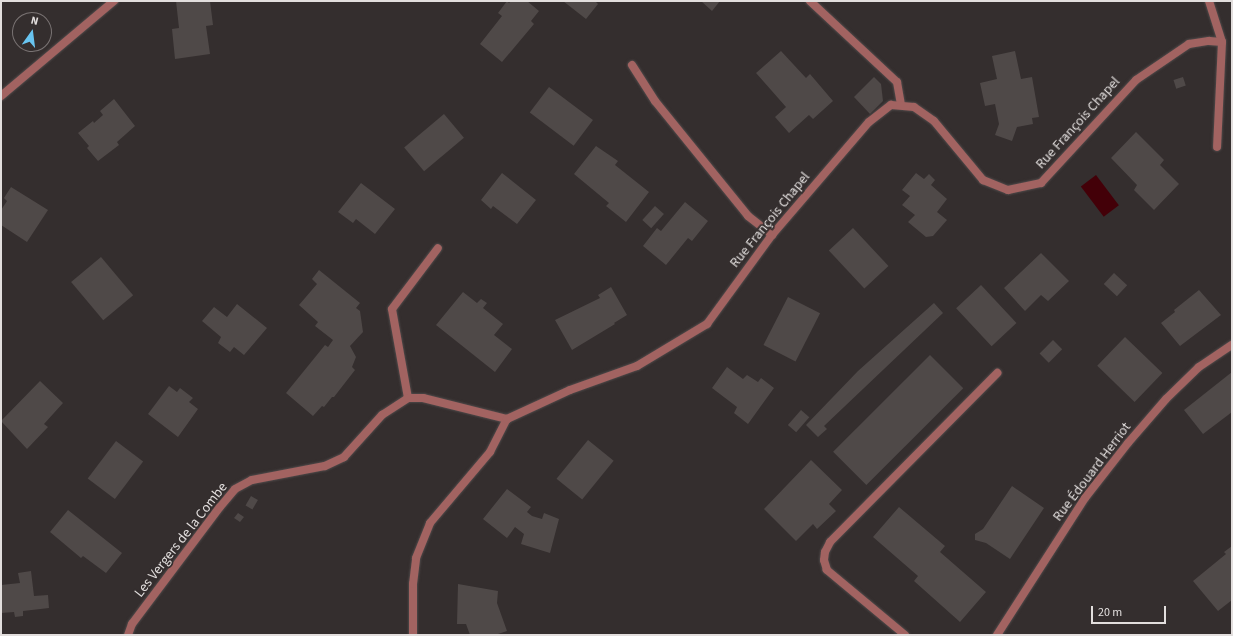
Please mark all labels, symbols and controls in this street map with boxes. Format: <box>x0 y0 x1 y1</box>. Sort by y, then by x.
north arrow <box>12 12 52 52</box>
text: N <box>29 13 40 29</box>
street label: Rue François Chapel <box>1032 74 1124 172</box>
street label: Rue François Chapel <box>726 169 814 271</box>
street label: Rue Édouard Herriot <box>1049 419 1135 525</box>
street label: Les Vergers de la Combe <box>131 479 231 601</box>
scale bar <box>1093 598 1168 624</box>
text: 20 m <box>1098 604 1122 621</box>

